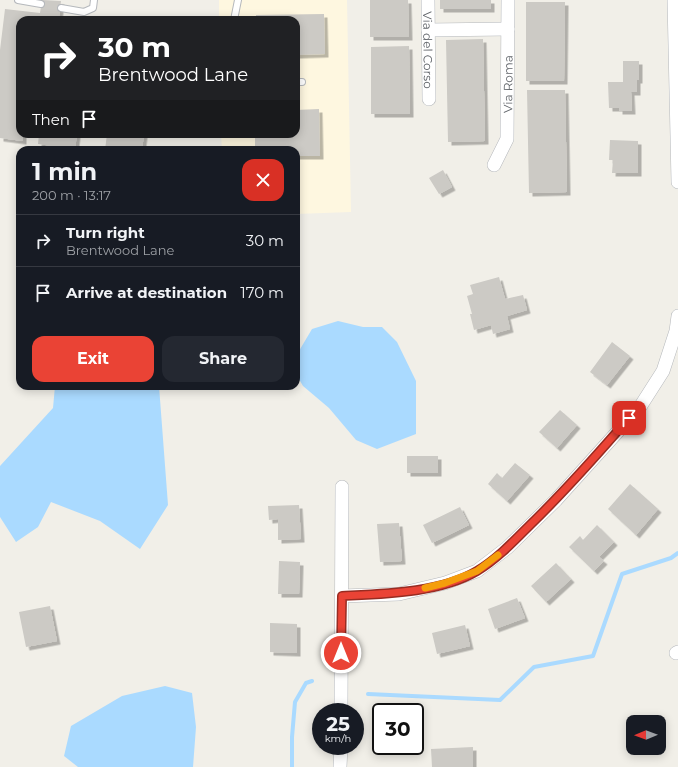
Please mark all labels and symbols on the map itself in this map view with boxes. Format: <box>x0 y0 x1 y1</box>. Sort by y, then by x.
street label: Via del Corso <box>421 11 436 89</box>
street label: Via Roma <box>500 55 515 113</box>
pin <box>612 401 646 435</box>
position arrow <box>320 632 362 674</box>
speed limit sign: 30 <box>372 703 424 755</box>
north arrow <box>626 715 666 755</box>

